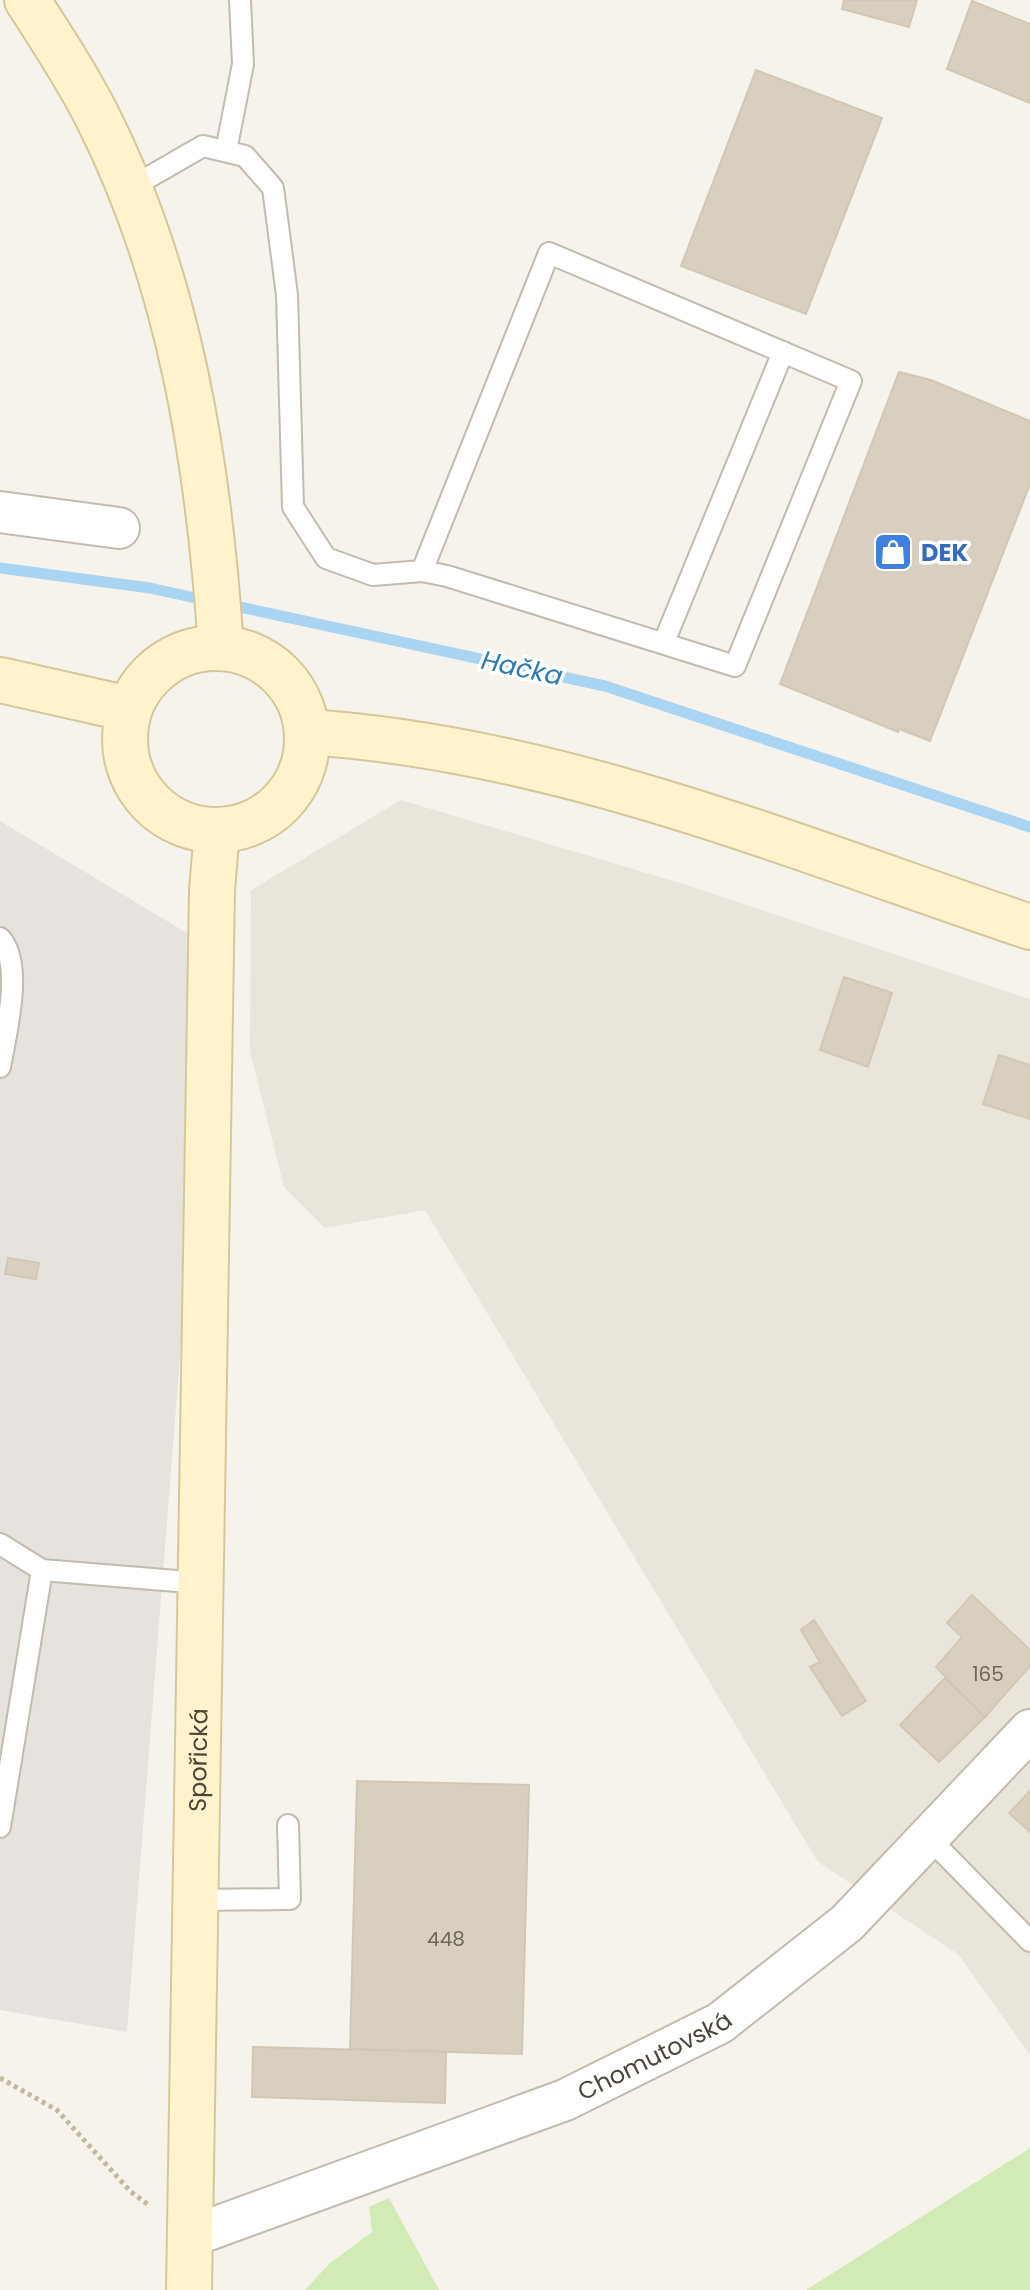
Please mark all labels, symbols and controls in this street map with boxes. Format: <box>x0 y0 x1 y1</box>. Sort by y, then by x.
shop icon: DEK <box>872 531 914 573</box>
place label: DEK <box>921 536 968 569</box>
water label: Hačka <box>478 642 566 694</box>
house number: 165 <box>972 1660 1004 1688</box>
street label: Spořická <box>180 1708 215 1812</box>
house number: 448 <box>427 1925 465 1953</box>
street label: Chomutovská <box>572 2003 739 2108</box>

